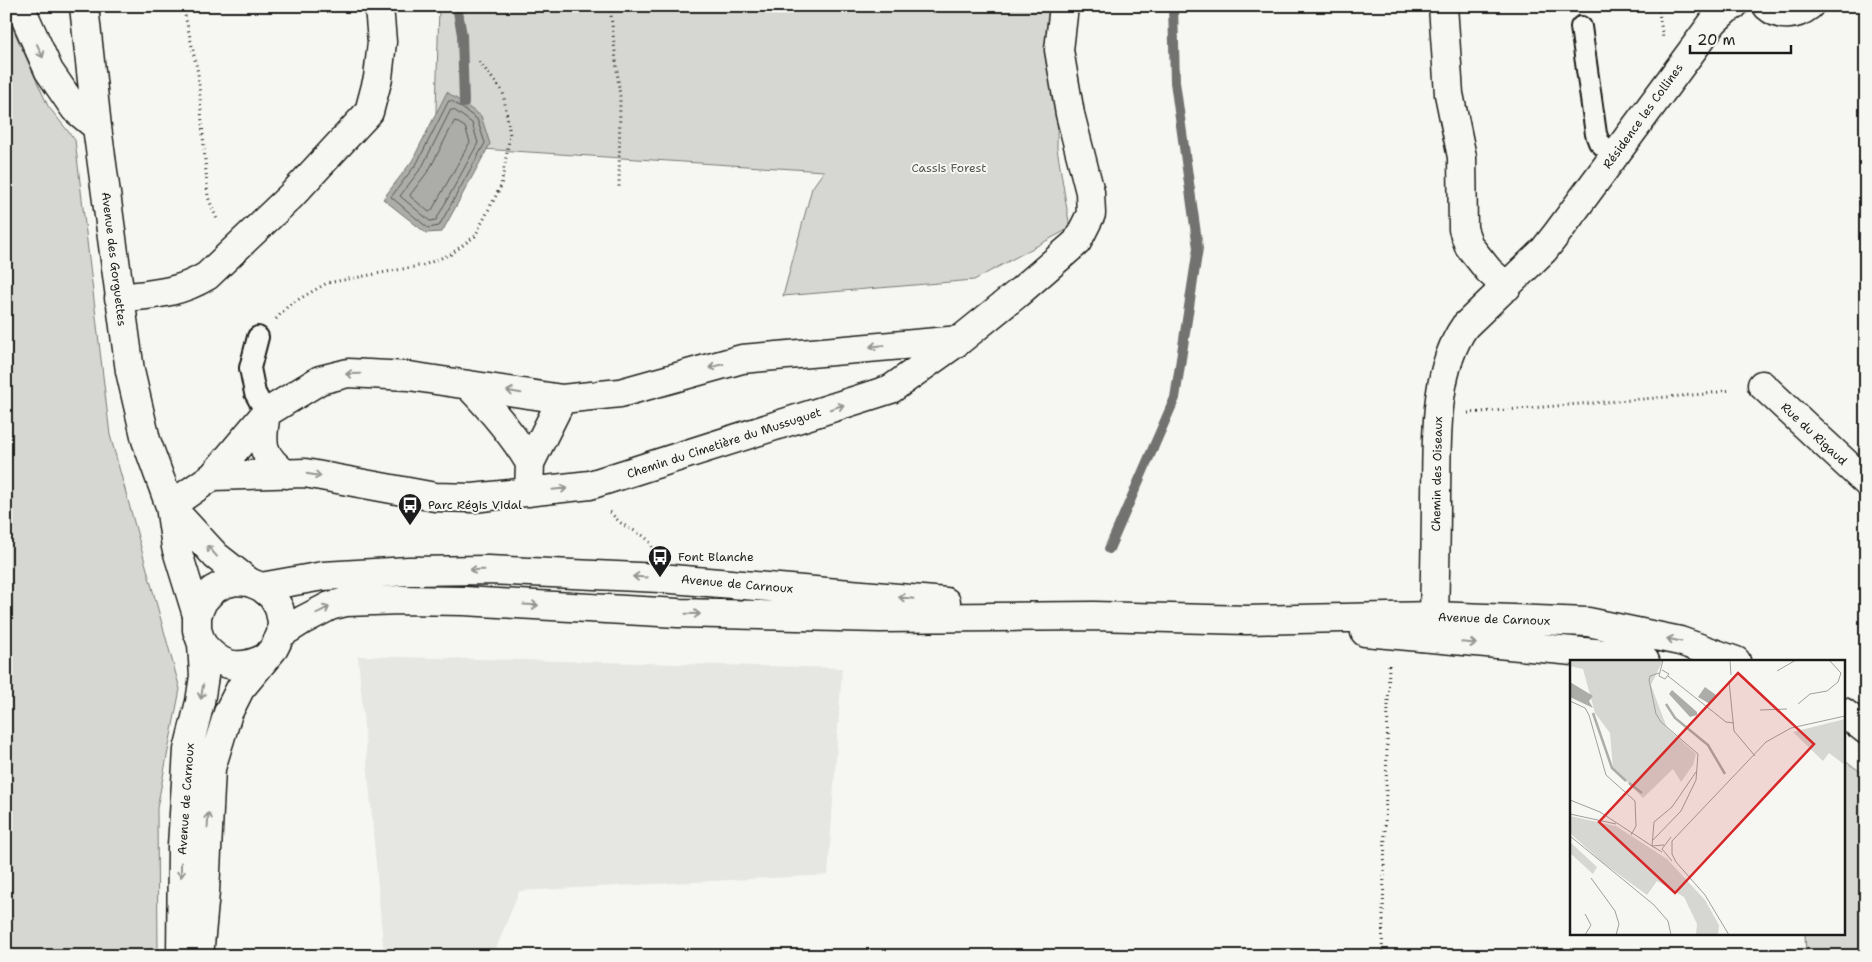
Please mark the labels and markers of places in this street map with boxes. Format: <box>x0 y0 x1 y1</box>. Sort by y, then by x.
bus stop icon: Parc Régis Vidal <box>397 492 423 526</box>
place label: Parc Régis Vidal <box>428 497 522 513</box>
bus stop icon: Font Blanche <box>647 544 673 578</box>
place label: Font Blanche <box>678 549 754 565</box>

